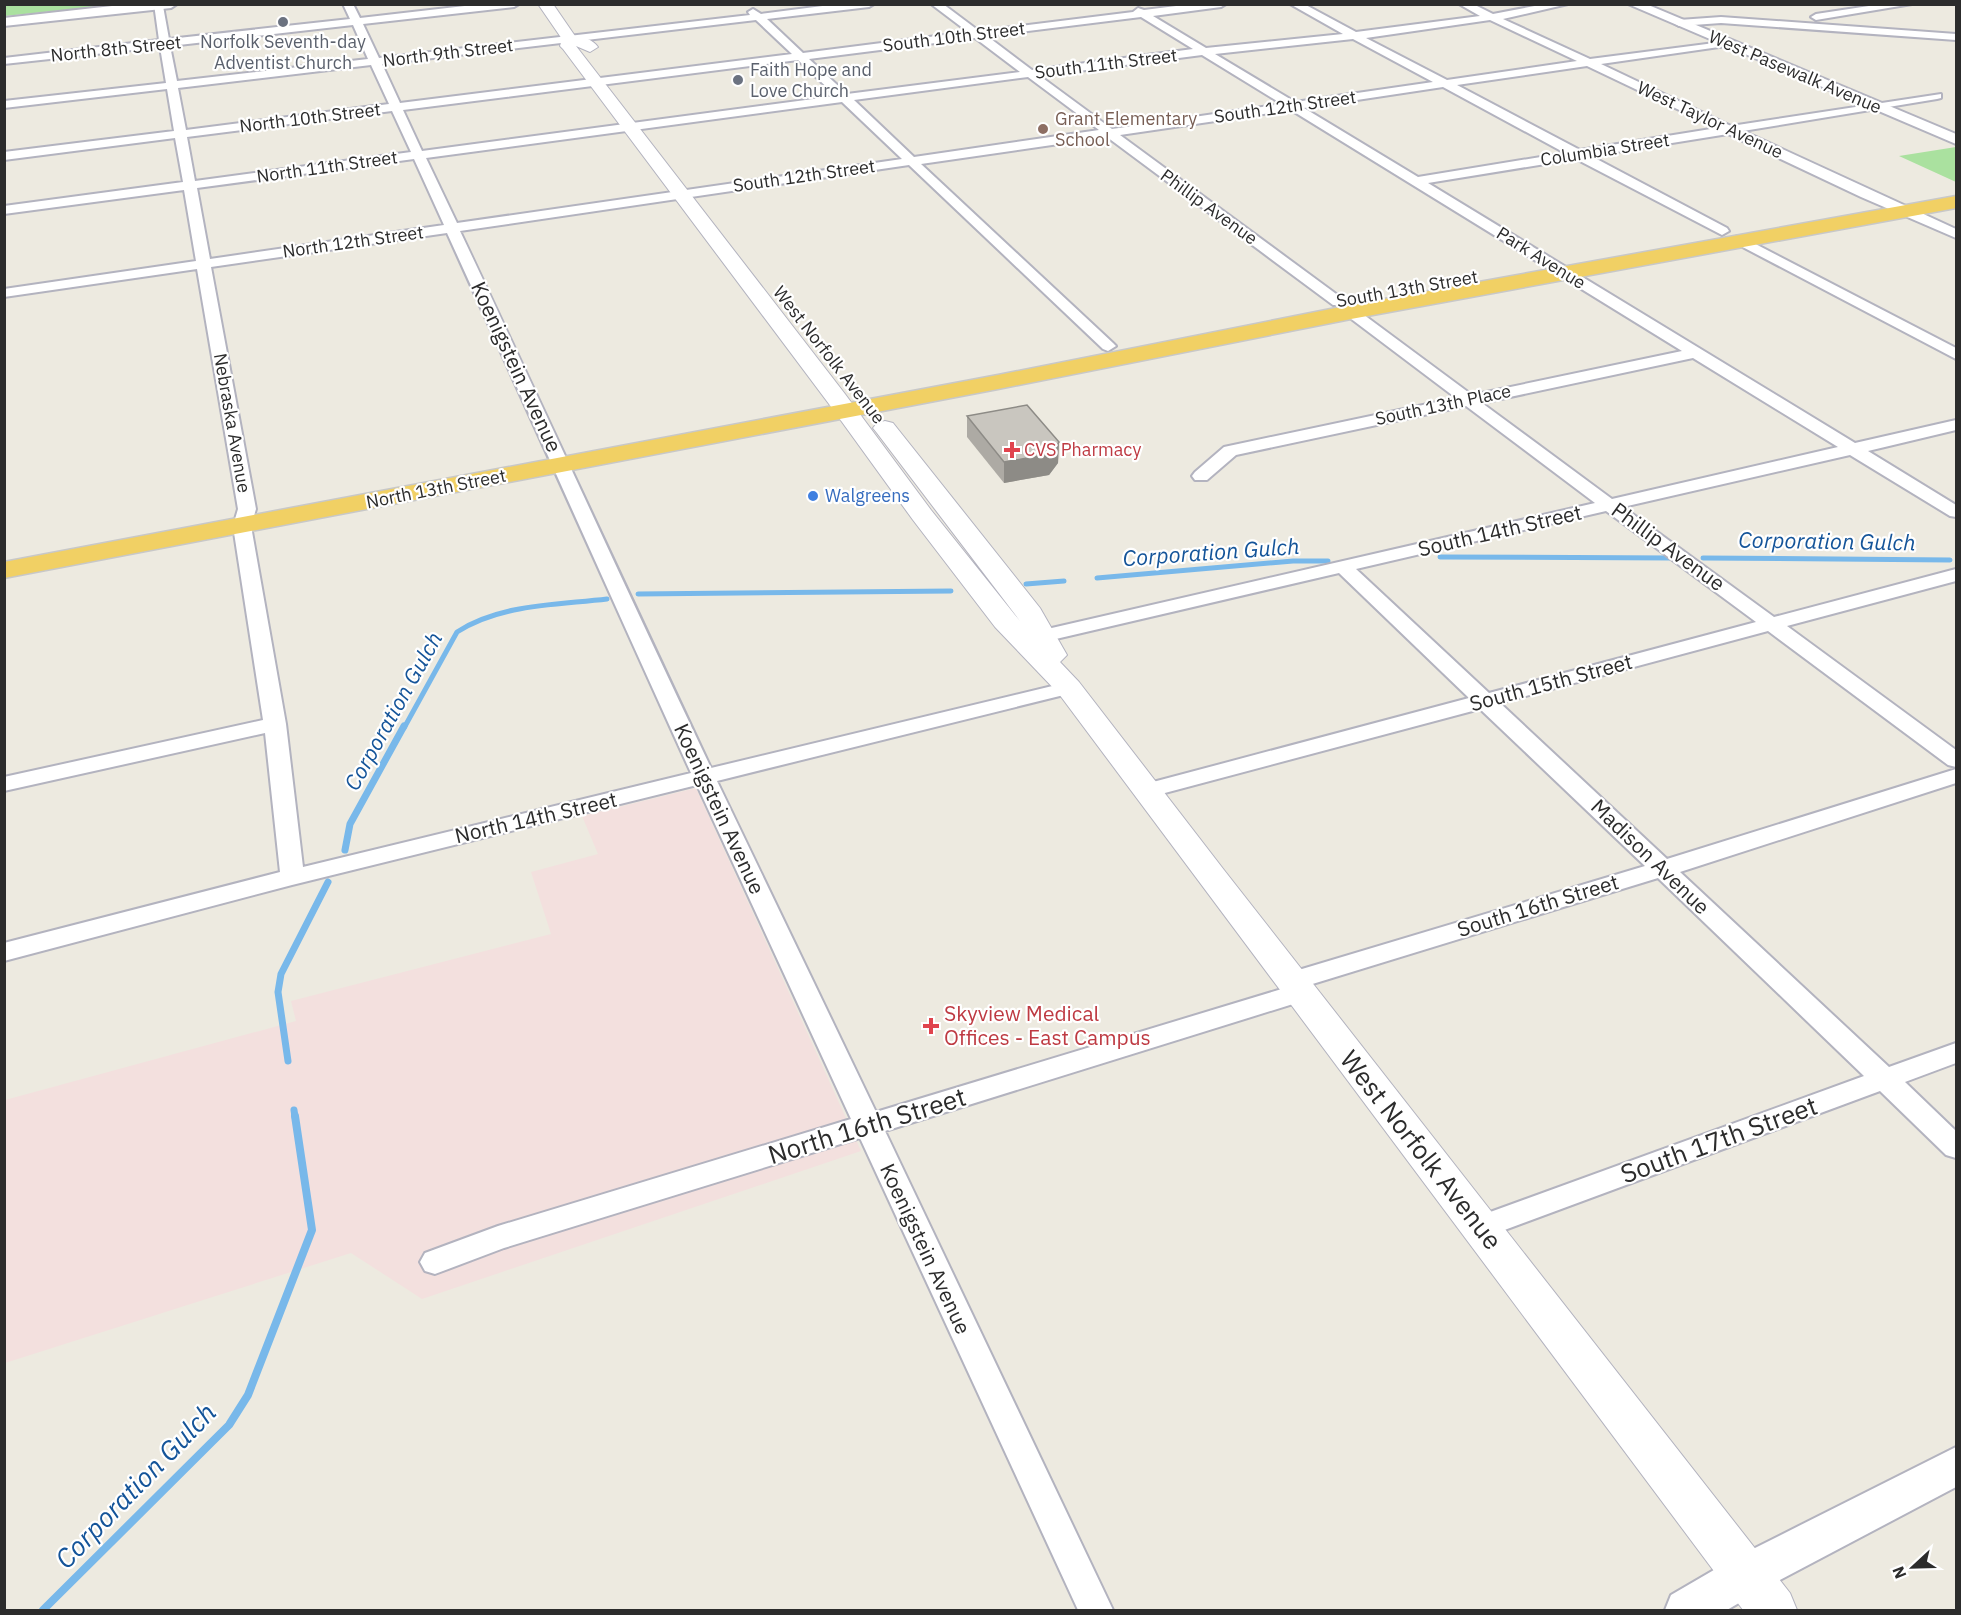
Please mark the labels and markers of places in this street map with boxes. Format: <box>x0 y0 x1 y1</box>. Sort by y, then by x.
marker: Norfolk Seventh-day Adventist Church <box>276 15 290 29</box>
place label: Norfolk Seventh-day Adventist Church <box>200 30 366 74</box>
place label: Faith Hope and Love Church <box>750 58 872 102</box>
marker: Faith Hope and Love Church <box>731 73 745 87</box>
place label: Grant Elementary School <box>1055 107 1197 151</box>
marker: Grant Elementary School <box>1036 122 1050 136</box>
place label: CVS Pharmacy <box>1024 438 1141 461</box>
marker: CVS Pharmacy <box>1005 443 1019 457</box>
place label: Walgreens <box>825 484 910 507</box>
marker: Walgreens <box>806 489 820 503</box>
place label: Skyview Medical Offices - East Campus <box>944 999 1151 1051</box>
marker: Skyview Medical Offices - East Campus <box>922 1017 940 1035</box>

